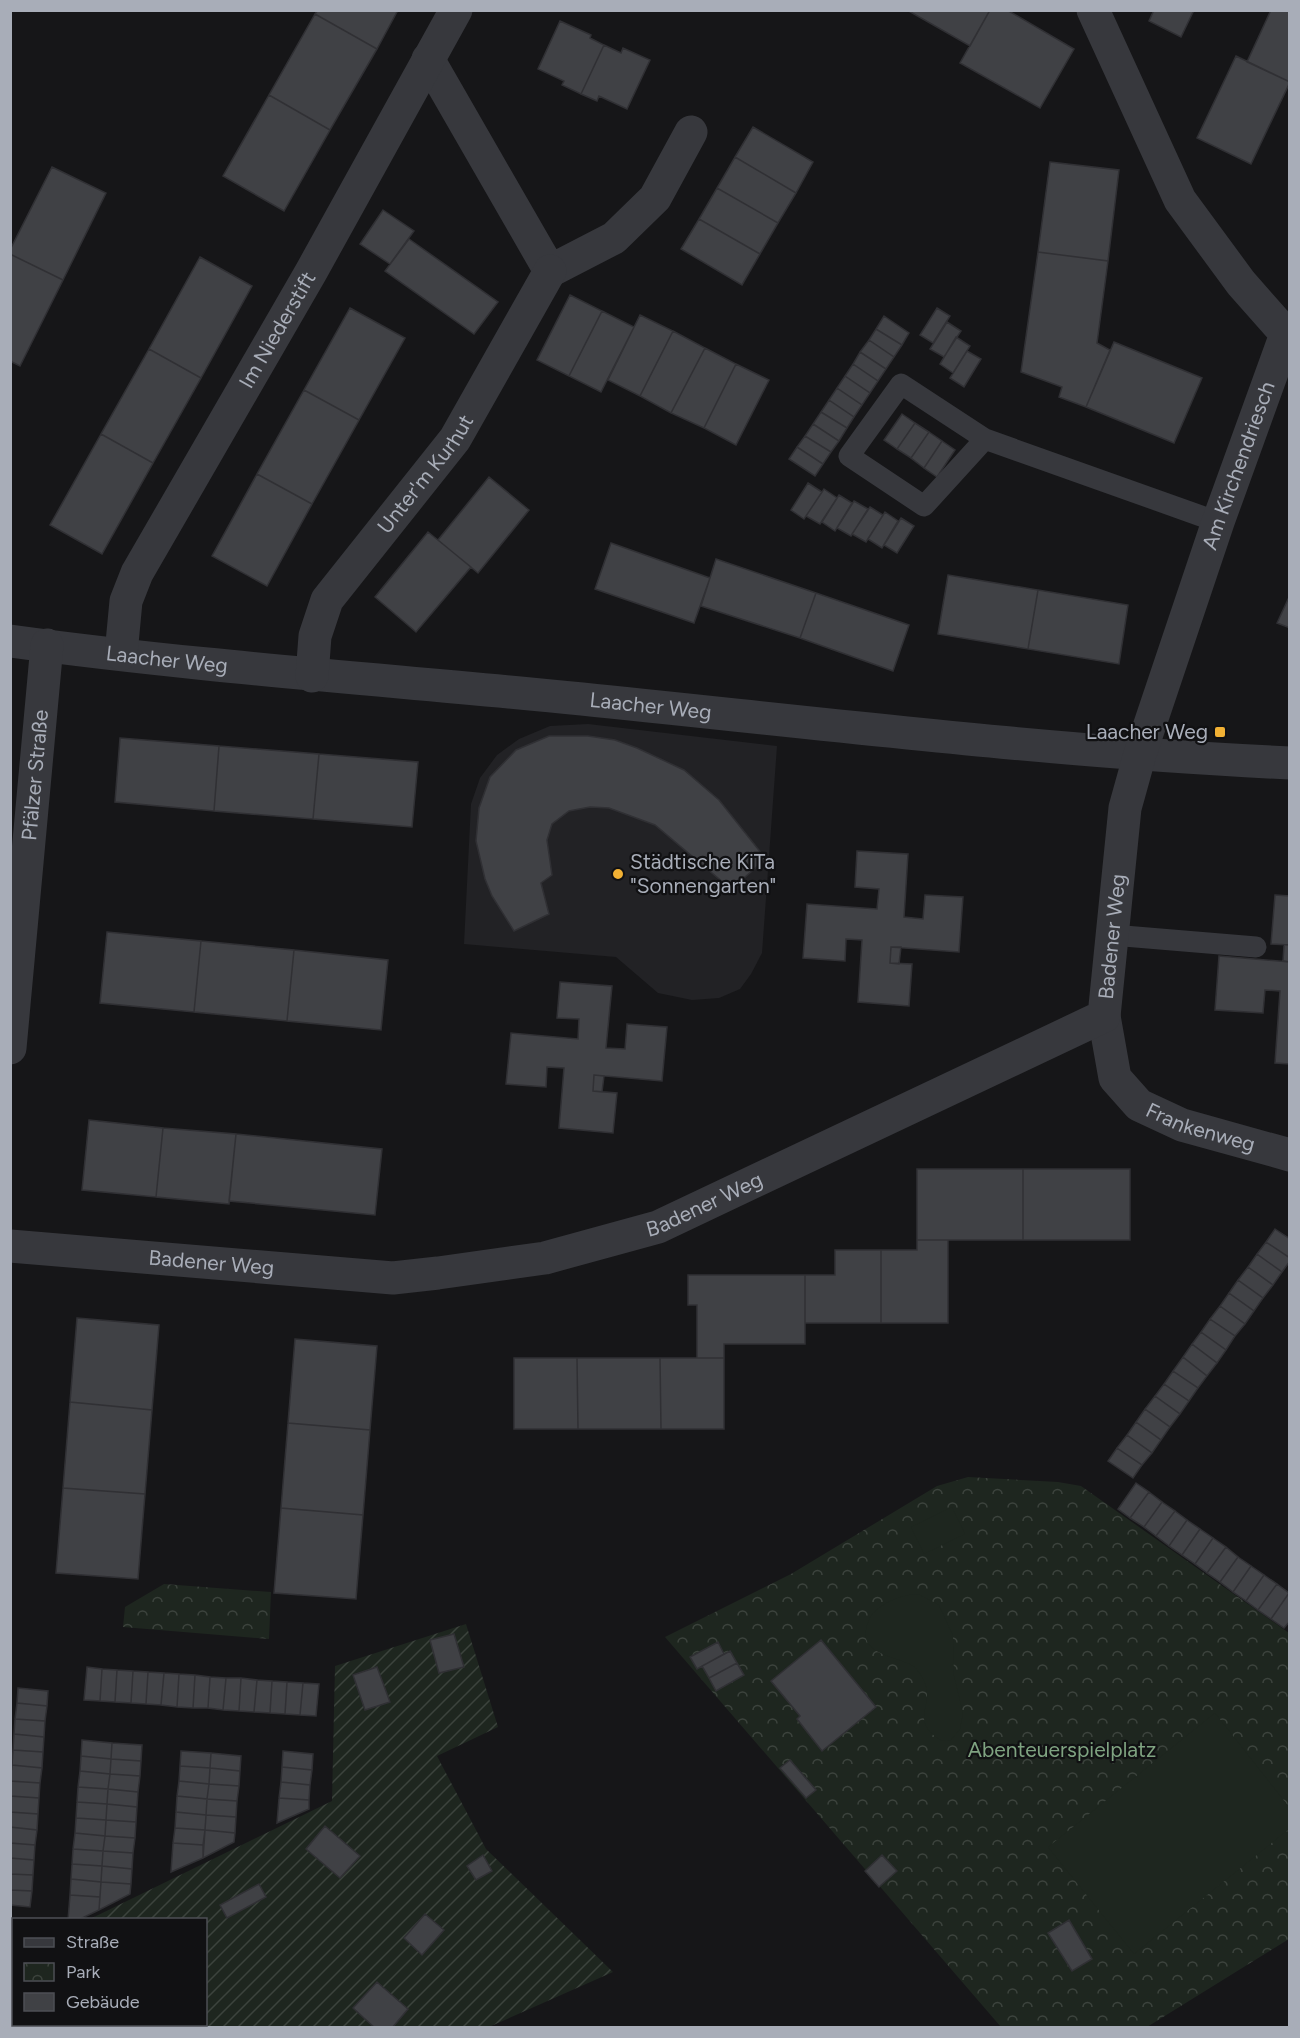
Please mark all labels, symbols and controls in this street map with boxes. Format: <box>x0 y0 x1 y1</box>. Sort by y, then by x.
street label: Im Niederstift <box>234 267 321 393</box>
street label: Am Kirchendriesch <box>1197 378 1280 553</box>
street label: Unter'm Kurhut <box>372 410 478 538</box>
street label: Laacher Weg <box>105 640 229 678</box>
street label: Laacher Weg <box>589 687 713 724</box>
street label: Pfälzer Straße <box>16 709 53 842</box>
place label: Laacher Weg <box>1086 719 1208 744</box>
marker: Laacher Weg <box>1213 725 1227 739</box>
place label: Städtische KiTa "Sonnengarten" <box>630 849 776 898</box>
marker: Städtische KiTa "Sonnengarten" <box>611 867 625 881</box>
street label: Badener Weg <box>1093 873 1130 1000</box>
street label: Frankenweg <box>1142 1097 1258 1157</box>
street label: Badener Weg <box>643 1166 766 1242</box>
street label: Badener Weg <box>148 1245 275 1280</box>
park label: Abenteuerspielplatz <box>968 1737 1156 1762</box>
legend <box>12 1918 207 2026</box>
text: Straße <box>66 1931 119 1953</box>
text: Park <box>66 1961 101 1983</box>
text: Gebäude <box>66 1991 140 2013</box>

